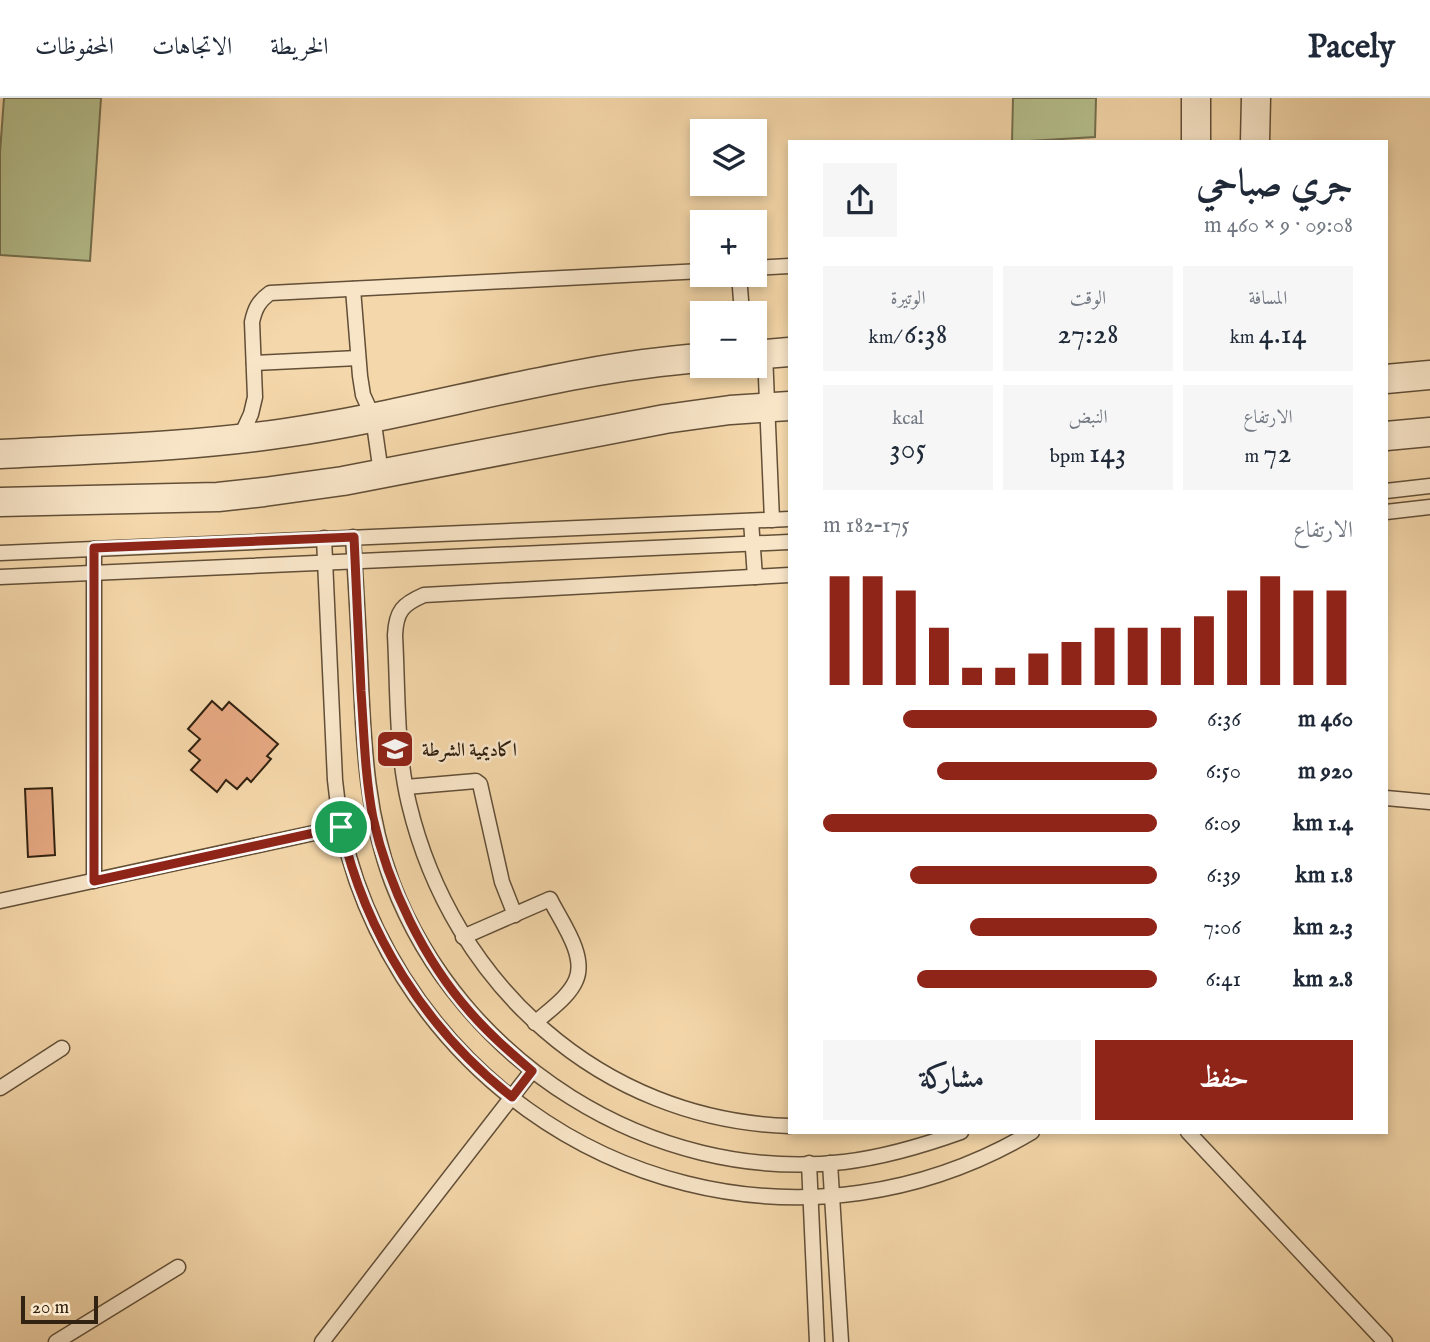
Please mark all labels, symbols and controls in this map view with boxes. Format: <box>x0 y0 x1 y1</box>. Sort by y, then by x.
text: Pacely <box>1308 27 1395 69</box>
text: المحفوظات <box>35 32 114 63</box>
text: الاتجاهات <box>152 32 232 63</box>
text: الخريطة <box>270 32 329 63</box>
map controls <box>690 119 767 378</box>
button: layers <box>690 119 767 196</box>
text: جري صباحي <box>1196 161 1353 209</box>
button: share <box>823 163 897 237</box>
button: + <box>690 210 767 287</box>
text: 09:08 · 9 × 460 m <box>1204 211 1353 240</box>
text: الوتيرة <box>890 287 926 311</box>
text: الوقت <box>1070 287 1106 311</box>
text: المسافة <box>1249 287 1287 311</box>
button: − <box>690 301 767 378</box>
text: 6:38 <box>904 316 948 354</box>
text: 27:28 <box>1057 316 1119 354</box>
text: 4.14 <box>1259 316 1306 354</box>
text: /km <box>868 326 904 350</box>
text: km <box>1230 326 1259 350</box>
text: النبض <box>1068 406 1108 430</box>
text: الارتفاع <box>1243 406 1293 430</box>
text: kcal <box>892 407 924 431</box>
text: 305 <box>890 431 926 469</box>
text: 143 <box>1089 435 1126 473</box>
text: 72 <box>1263 435 1291 473</box>
text: bpm <box>1050 445 1089 469</box>
text: m <box>1245 445 1263 469</box>
text: 175–182 m <box>823 511 910 540</box>
text: الارتفاع <box>1293 516 1353 545</box>
text: 6:36 <box>1207 705 1241 734</box>
text: 460 m <box>1298 705 1353 734</box>
school or university icon: اكاديمية الشرطة <box>374 728 416 770</box>
place label: اكاديمية الشرطة <box>422 739 517 763</box>
text: 6:50 <box>1206 757 1241 786</box>
text: 920 m <box>1298 757 1353 786</box>
pin <box>311 797 371 857</box>
icon: arrive <box>322 808 360 846</box>
text: 6:09 <box>1204 809 1241 838</box>
text: 1.4 km <box>1293 809 1353 838</box>
text: 6:39 <box>1207 861 1241 890</box>
text: 1.8 km <box>1295 861 1353 890</box>
text: 7:06 <box>1203 913 1241 942</box>
text: 2.3 km <box>1294 913 1353 942</box>
text: 6:41 <box>1205 965 1241 994</box>
text: 2.8 km <box>1293 965 1353 994</box>
button: مشاركة <box>823 1040 1081 1120</box>
button: حفظ <box>1095 1040 1353 1120</box>
scale bar <box>21 1293 98 1325</box>
text: 20 m <box>32 1296 69 1320</box>

